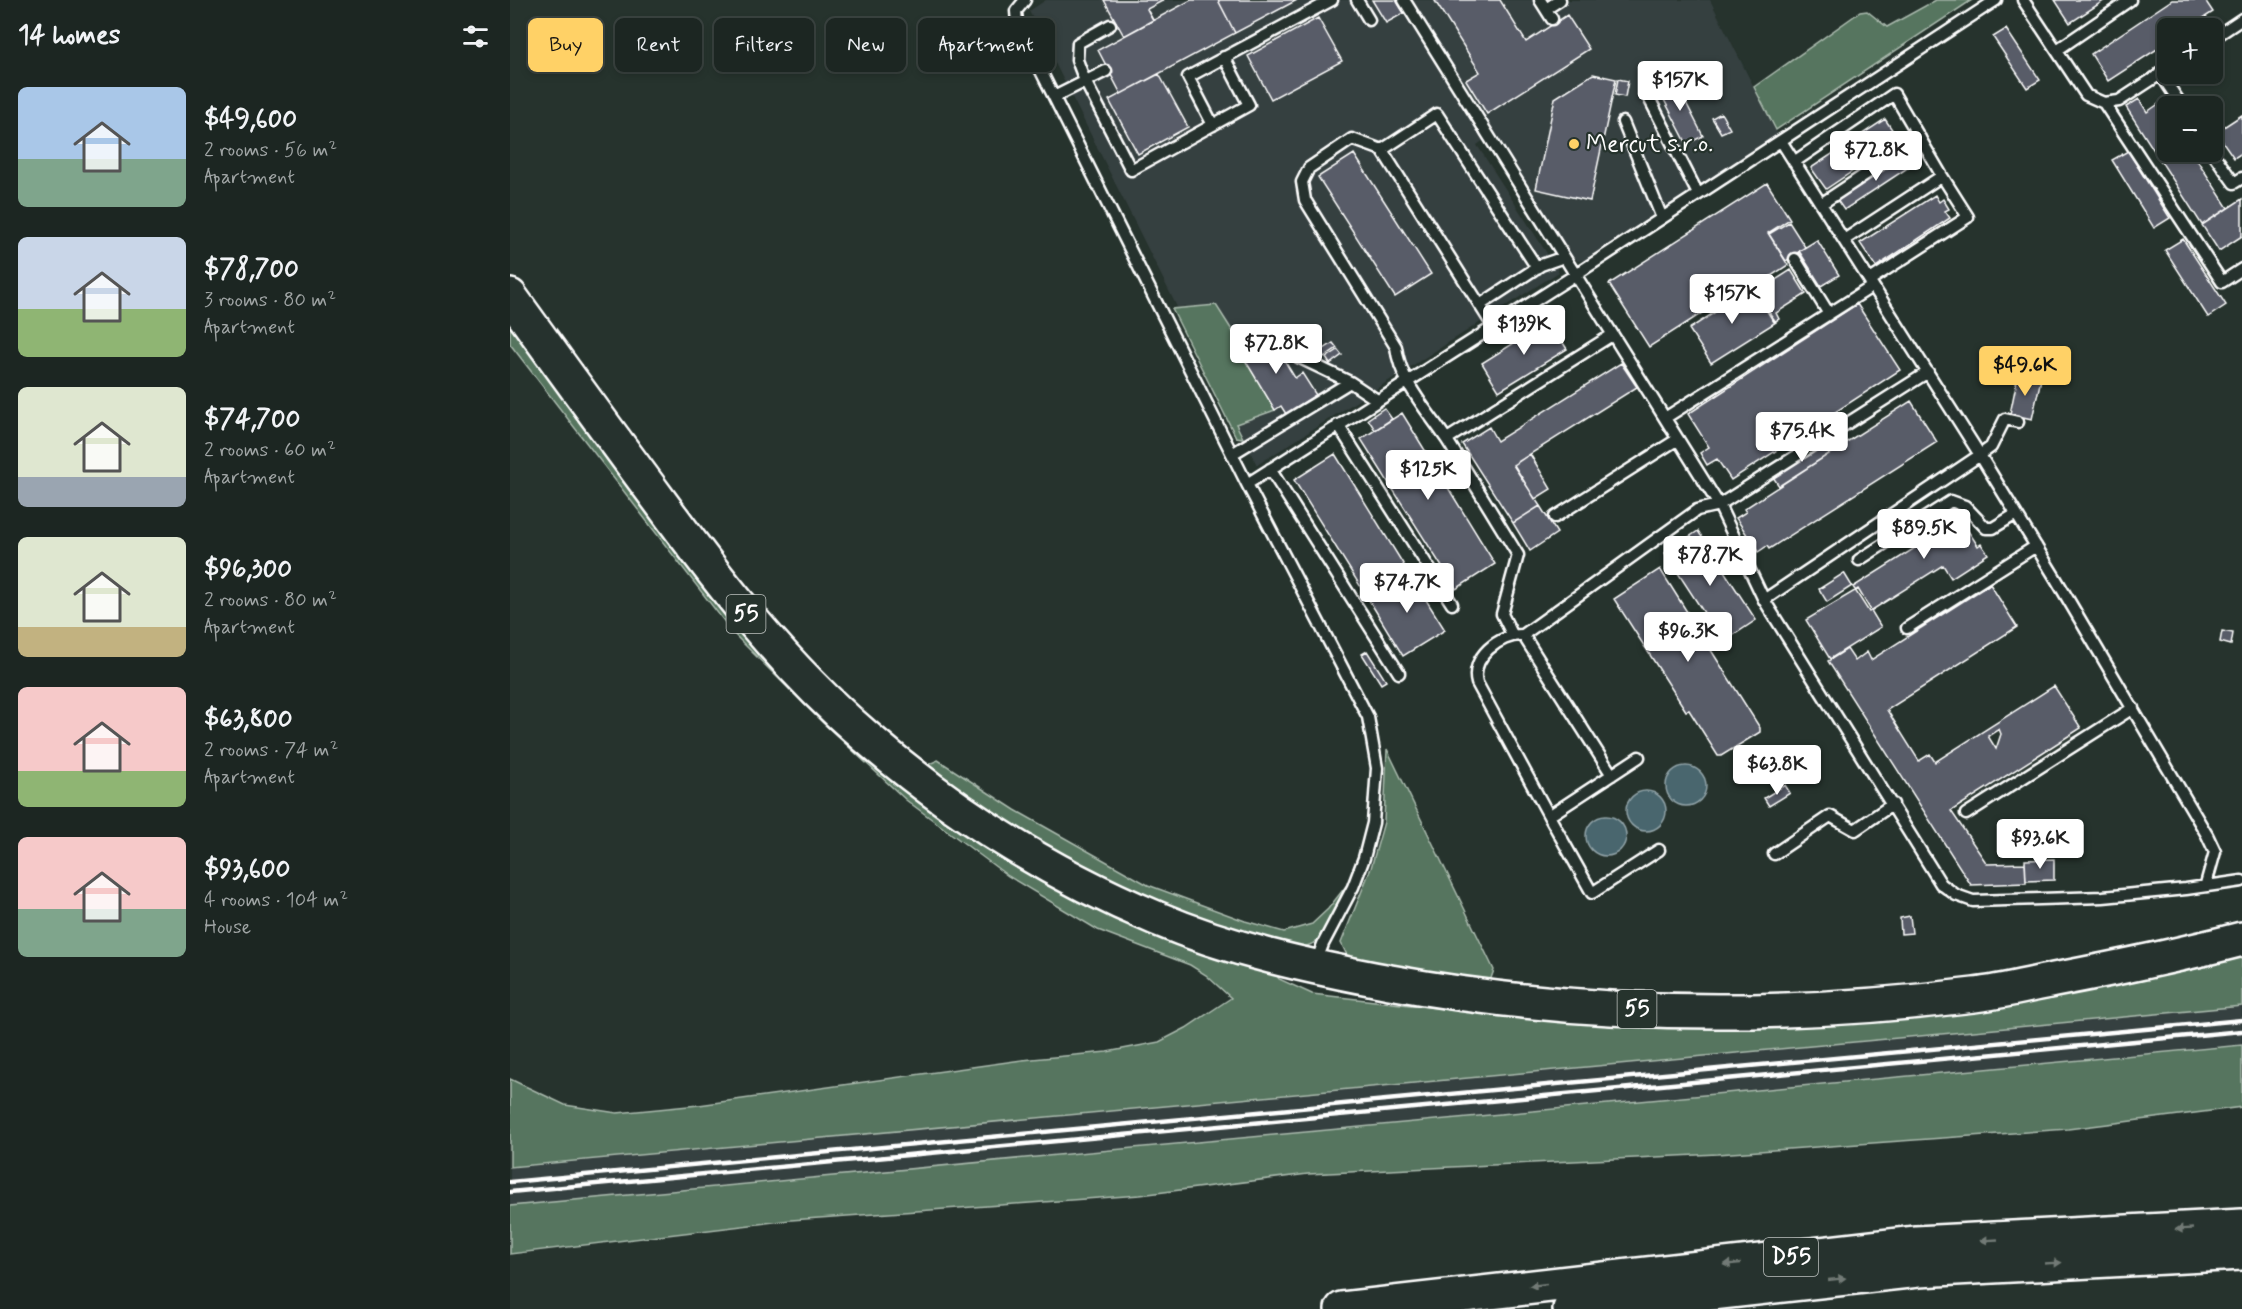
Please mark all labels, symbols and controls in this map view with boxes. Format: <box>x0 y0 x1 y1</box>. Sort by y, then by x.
chip: Buy <box>528 18 603 72</box>
chip: Rent <box>615 18 702 72</box>
chip: Filters <box>714 18 814 72</box>
chip: New <box>826 18 906 72</box>
chip: Apartment <box>918 18 1055 72</box>
map controls <box>2157 18 2223 162</box>
button: + <box>2157 18 2223 84</box>
text: 14 homes <box>18 19 120 53</box>
icon: filters <box>459 20 492 53</box>
pin: $157K <box>1638 61 1722 112</box>
text: $157K <box>1652 67 1708 94</box>
button: − <box>2157 96 2223 162</box>
text: $49,600 <box>204 103 297 137</box>
icon: home <box>66 111 138 183</box>
place label: Mercut s.r.o. <box>1586 129 1713 160</box>
pin: $72.8K <box>1827 131 1925 182</box>
text: 2 rooms · 56 m² <box>204 137 337 164</box>
marker: Mercut s.r.o. <box>1567 137 1581 151</box>
text: $72.8K <box>1844 137 1908 164</box>
text: Apartment <box>204 164 295 191</box>
text: $78,700 <box>204 253 299 287</box>
icon: home <box>66 261 138 333</box>
pin: $157K <box>1690 274 1774 325</box>
text: $157K <box>1704 280 1760 307</box>
text: 3 rooms · 80 m² <box>204 287 336 314</box>
pin: $139K <box>1482 305 1566 356</box>
text: $139K <box>1497 311 1551 338</box>
text: Apartment <box>204 314 295 341</box>
pin: $72.8K <box>1227 324 1325 375</box>
text: $72.8K <box>1244 330 1308 357</box>
pin: $49.6K <box>1976 346 2074 397</box>
text: $49.6K <box>1993 352 2057 379</box>
text: $74,700 <box>204 403 300 437</box>
icon: home <box>66 411 138 483</box>
pin: $75.4K <box>1753 412 1851 463</box>
text: $75.4K <box>1770 418 1834 445</box>
text: 2 rooms · 60 m² <box>204 437 336 464</box>
pin: $125K <box>1386 450 1470 501</box>
text: $125K <box>1400 456 1456 483</box>
text: Apartment <box>204 464 295 491</box>
pin: $89.5K <box>1875 509 1973 560</box>
text: $89.5K <box>1891 515 1957 542</box>
pin: $78.7K <box>1661 536 1759 587</box>
text: $78.7K <box>1677 542 1743 569</box>
text: $96,300 <box>204 553 292 587</box>
icon: home <box>66 561 138 633</box>
pin: $74.7K <box>1358 563 1456 614</box>
text: $74.7K <box>1374 569 1440 596</box>
text: 2 rooms · 80 m² <box>204 587 337 614</box>
road number: 55 <box>726 595 766 633</box>
pin: $96.3K <box>1639 612 1737 663</box>
text: Apartment <box>204 614 295 641</box>
text: $96.3K <box>1658 618 1718 645</box>
text: $63,800 <box>204 703 293 737</box>
icon: home <box>66 711 138 783</box>
text: 2 rooms · 74 m² <box>204 737 338 764</box>
pin: $63.8K <box>1728 745 1826 796</box>
text: $63.8K <box>1747 751 1807 778</box>
text: Apartment <box>204 764 295 791</box>
pin: $93.6K <box>1991 819 2089 870</box>
text: $93.6K <box>2011 825 2069 852</box>
text: $93,600 <box>204 853 290 887</box>
icon: home <box>66 861 138 933</box>
text: 4 rooms · 104 m² <box>204 887 348 914</box>
text: House <box>204 914 251 941</box>
road number: 55 <box>1618 990 1656 1028</box>
one-way arrow <box>2174 1225 2193 1234</box>
one-way arrow <box>1979 1235 1998 1244</box>
road number: D55 <box>1764 1238 1818 1276</box>
one-way arrow <box>1723 1259 1742 1269</box>
one-way arrow <box>2043 1259 2062 1268</box>
one-way arrow <box>1828 1275 1847 1284</box>
one-way arrow <box>1529 1280 1548 1290</box>

